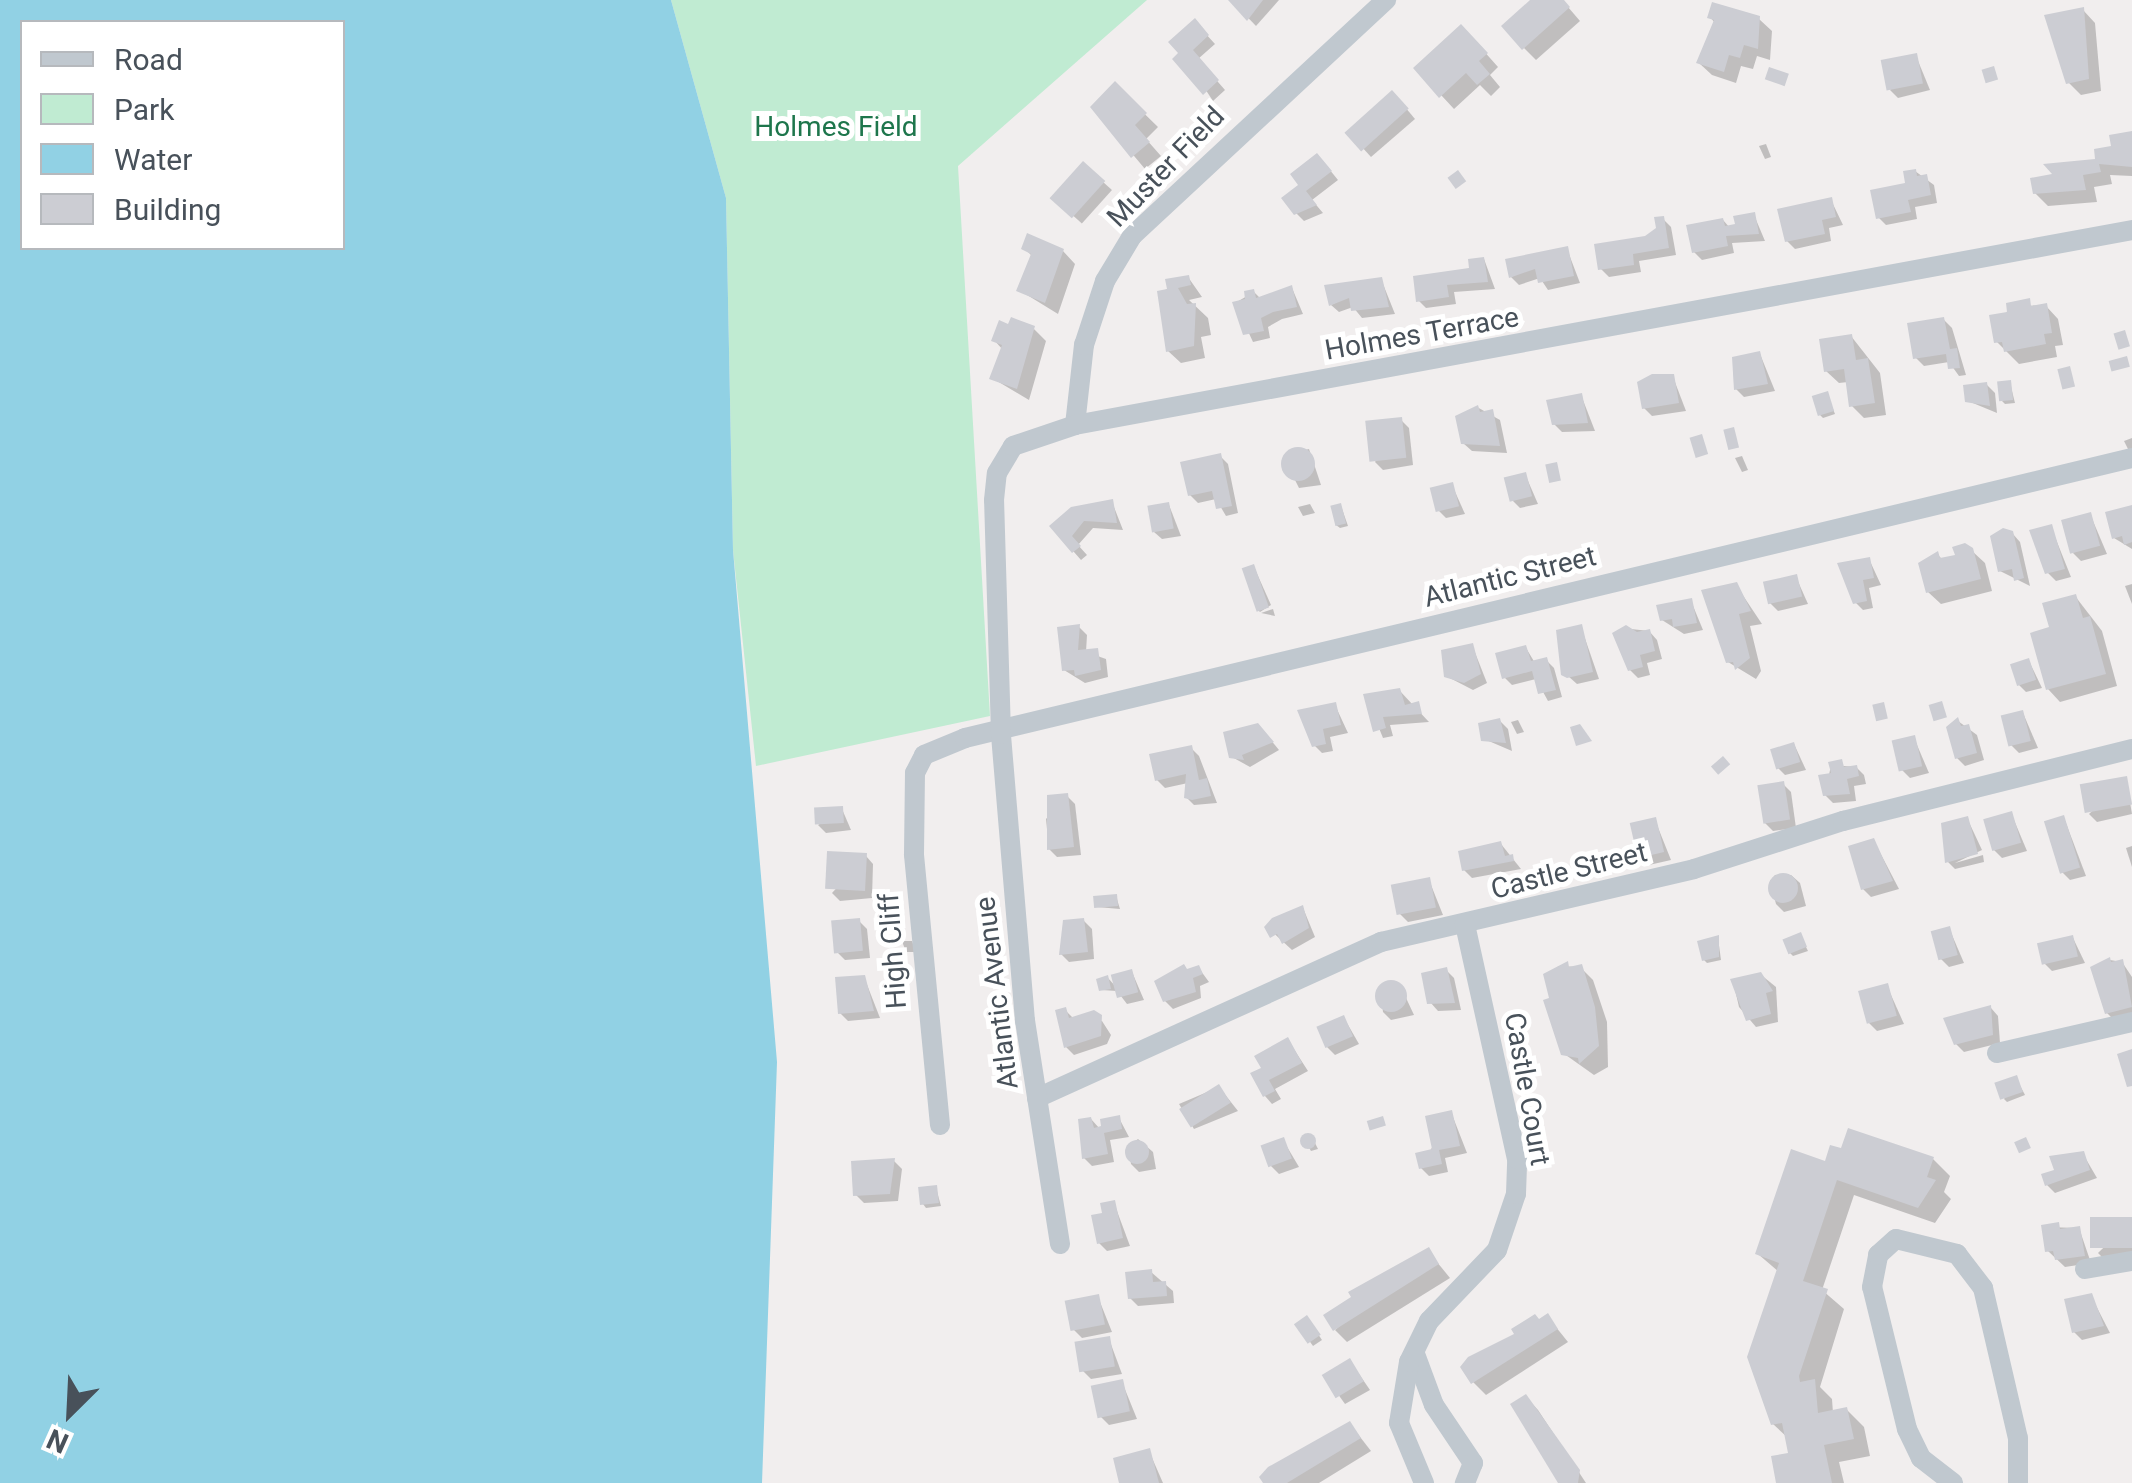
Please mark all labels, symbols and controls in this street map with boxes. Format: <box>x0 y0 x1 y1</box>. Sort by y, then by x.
legend <box>20 20 345 250</box>
text: Road <box>114 42 183 77</box>
text: Park <box>114 92 174 127</box>
street label: Muster Field <box>1100 100 1232 234</box>
park label: Holmes Field <box>754 110 918 144</box>
text: Water <box>114 142 192 177</box>
text: Building <box>114 192 221 227</box>
street label: Holmes Terrace <box>1322 300 1522 368</box>
street label: Atlantic Street <box>1420 539 1600 615</box>
street label: Castle Street <box>1488 835 1650 907</box>
street label: High Cliff <box>872 892 914 1010</box>
street label: Atlantic Avenue <box>969 895 1025 1091</box>
street label: Castle Court <box>1497 1010 1557 1168</box>
north arrow <box>20 1363 120 1463</box>
text: N <box>42 1422 73 1460</box>

